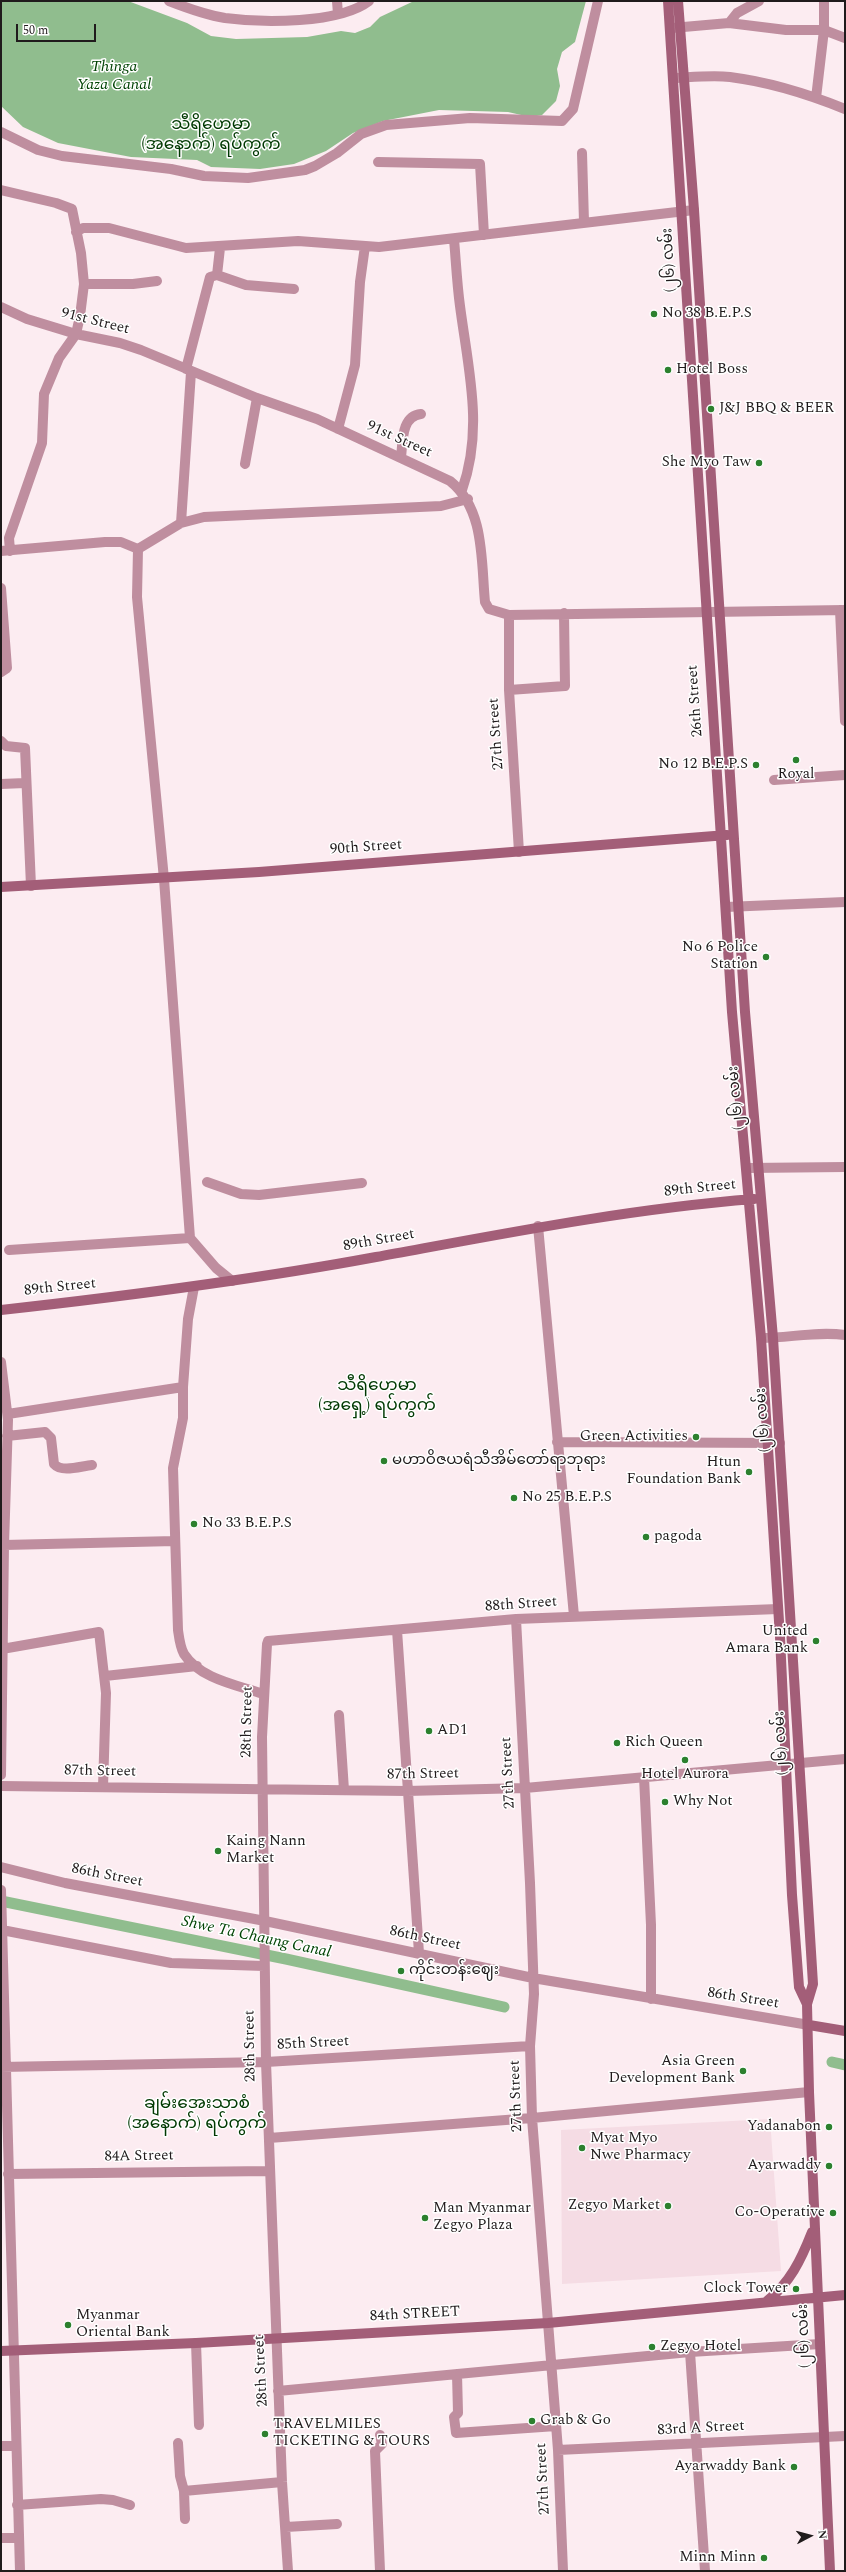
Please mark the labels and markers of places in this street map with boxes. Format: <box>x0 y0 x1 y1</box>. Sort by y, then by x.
place label: No 38 B.E.P.S <box>662 305 752 323</box>
marker: No 38 B.E.P.S <box>649 309 659 319</box>
place label: Hotel Boss <box>676 361 748 379</box>
marker: Hotel Boss <box>663 365 673 375</box>
place label: J&J BBQ & BEER <box>719 400 834 418</box>
marker: J&J BBQ & BEER <box>706 404 716 414</box>
place label: She Myo Taw <box>662 454 751 472</box>
marker: She Myo Taw <box>754 458 764 468</box>
marker: Royal <box>791 755 801 765</box>
place label: No 12 B.E.P.S <box>658 756 748 774</box>
marker: No 12 B.E.P.S <box>751 760 761 770</box>
place label: Royal <box>778 766 814 784</box>
place label: No 6 Police Station <box>682 939 758 974</box>
marker: No 6 Police Station <box>761 952 771 962</box>
place label: Green Activities <box>580 1428 688 1446</box>
marker: Green Activities <box>691 1432 701 1442</box>
place label: မဟာဝိဇယရံသီအိမ်တော်ရာဘုရား <box>392 1452 606 1470</box>
place label: Htun Foundation Bank <box>626 1454 741 1489</box>
marker: မဟာဝိဇယရံသီအိမ်တော်ရာဘုရား <box>379 1456 389 1466</box>
marker: Htun Foundation Bank <box>744 1467 754 1477</box>
place label: No 25 B.E.P.S <box>522 1489 612 1507</box>
marker: No 25 B.E.P.S <box>509 1493 519 1503</box>
place label: No 33 B.E.P.S <box>202 1515 292 1533</box>
marker: No 33 B.E.P.S <box>189 1519 199 1529</box>
place label: pagoda <box>654 1528 702 1546</box>
marker: pagoda <box>641 1532 651 1542</box>
place label: United Amara Bank <box>725 1623 808 1658</box>
marker: United Amara Bank <box>811 1636 821 1646</box>
place label: AD1 <box>437 1722 467 1740</box>
marker: AD1 <box>424 1726 434 1736</box>
place label: Rich Queen <box>625 1734 703 1752</box>
marker: Rich Queen <box>612 1738 622 1748</box>
marker: Hotel Aurora <box>680 1755 690 1765</box>
place label: Hotel Aurora <box>641 1766 729 1784</box>
place label: Why Not <box>673 1793 733 1811</box>
marker: Why Not <box>660 1797 670 1807</box>
place label: Kaing Nann Market <box>226 1833 306 1868</box>
marker: Kaing Nann Market <box>213 1846 223 1856</box>
place label: ကိုင်းတန်းဈေး <box>409 1962 499 1980</box>
marker: ကိုင်းတန်းဈေး <box>396 1966 406 1976</box>
place label: Asia Green Development Bank <box>608 2053 735 2088</box>
marker: Asia Green Development Bank <box>738 2066 748 2076</box>
place label: Yadanabon <box>747 2118 821 2136</box>
marker: Yadanabon <box>824 2122 834 2132</box>
place label: Myat Myo Nwe Pharmacy <box>590 2130 690 2165</box>
marker: Myat Myo Nwe Pharmacy <box>577 2143 587 2153</box>
place label: Ayarwaddy <box>747 2157 821 2175</box>
marker: Ayarwaddy <box>824 2161 834 2171</box>
place label: Zegyo Market <box>568 2197 660 2215</box>
place label: Man Myanmar Zegyo Plaza <box>433 2200 531 2235</box>
marker: Zegyo Market <box>663 2201 673 2211</box>
place label: Co-Operative <box>734 2204 825 2222</box>
marker: Co-Operative <box>828 2208 838 2218</box>
marker: Man Myanmar Zegyo Plaza <box>420 2213 430 2223</box>
place label: Clock Tower <box>703 2280 788 2298</box>
marker: Clock Tower <box>791 2284 801 2294</box>
place label: Myanmar Oriental Bank <box>76 2307 170 2342</box>
marker: Myanmar Oriental Bank <box>63 2320 73 2330</box>
place label: Zegyo Hotel <box>660 2338 741 2356</box>
marker: Zegyo Hotel <box>647 2342 657 2352</box>
place label: Grab & Go <box>540 2412 611 2430</box>
place label: TRAVELMILES TICKETING & TOURS <box>273 2416 430 2451</box>
marker: Grab & Go <box>527 2416 537 2426</box>
marker: TRAVELMILES TICKETING & TOURS <box>260 2429 270 2439</box>
place label: Ayarwaddy Bank <box>674 2458 786 2476</box>
marker: Ayarwaddy Bank <box>789 2462 799 2472</box>
place label: Minn Minn <box>679 2549 756 2567</box>
marker: Minn Minn <box>759 2553 769 2563</box>

